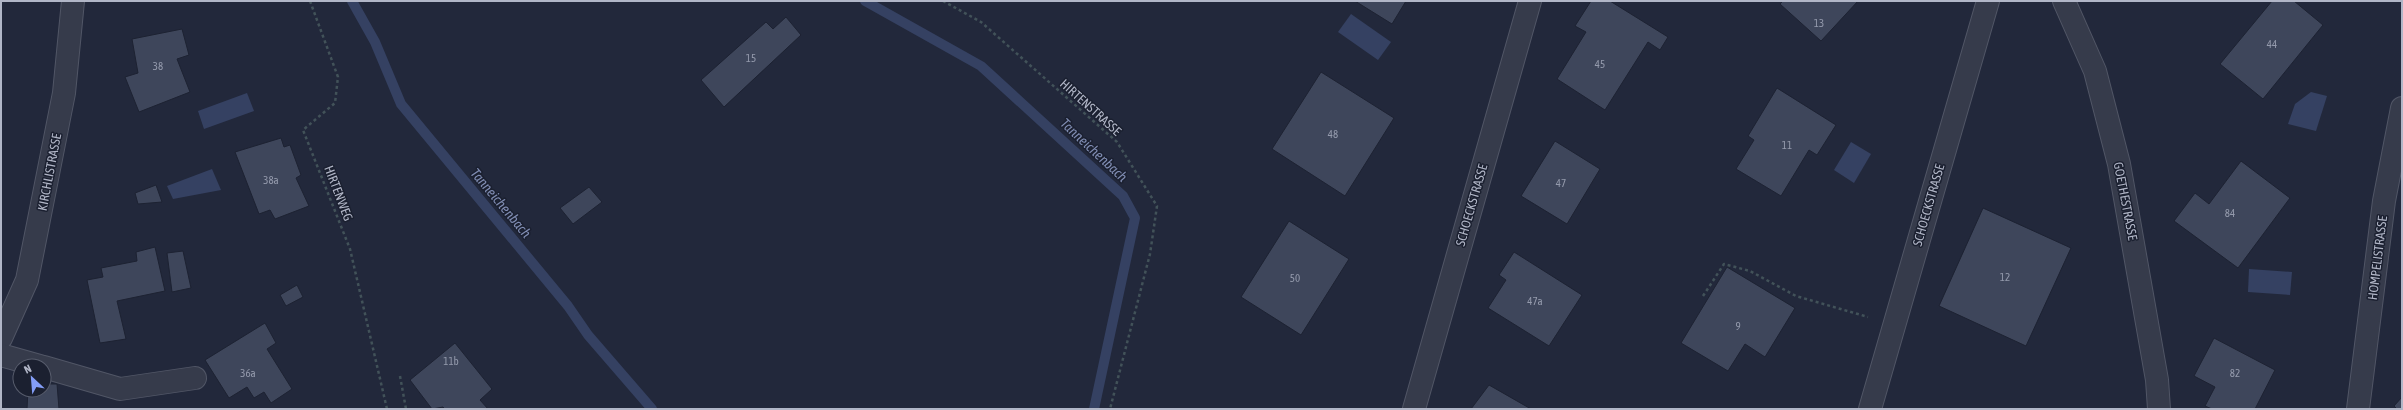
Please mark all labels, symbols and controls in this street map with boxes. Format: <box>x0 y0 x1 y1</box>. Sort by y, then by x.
house number: 13 <box>1814 17 1824 29</box>
house number: 44 <box>2267 38 2277 50</box>
house number: 15 <box>746 52 756 64</box>
house number: 45 <box>1595 58 1605 70</box>
house number: 38 <box>153 60 163 72</box>
street label: HIRTENSTRASSE <box>1057 76 1125 139</box>
water label: Tanneichenbach <box>1057 115 1131 185</box>
house number: 48 <box>1328 128 1338 140</box>
street label: KIRCHLISTRASSE <box>35 132 64 212</box>
house number: 11 <box>1782 139 1792 151</box>
street label: GOETHESTRASSE <box>2111 161 2141 242</box>
street label: SCHOECKSTRASSE <box>1453 162 1490 248</box>
street label: SCHOECKSTRASSE <box>1910 162 1947 248</box>
street label: HIRTENWEG <box>321 163 356 223</box>
water label: Tanneichenbach <box>467 165 535 241</box>
house number: 38a <box>263 174 279 186</box>
house number: 47 <box>1556 177 1566 189</box>
house number: 84 <box>2225 207 2235 219</box>
street label: HOMPELISTRASSE <box>2365 215 2390 301</box>
house number: 12 <box>2000 271 2010 283</box>
house number: 50 <box>1290 272 1300 284</box>
house number: 47a <box>1527 295 1543 307</box>
house number: 9 <box>1735 320 1741 332</box>
house number: 11b <box>443 355 459 367</box>
north arrow <box>12 358 52 398</box>
text: N <box>22 362 33 376</box>
house number: 36a <box>240 367 256 379</box>
house number: 82 <box>2230 367 2240 379</box>

